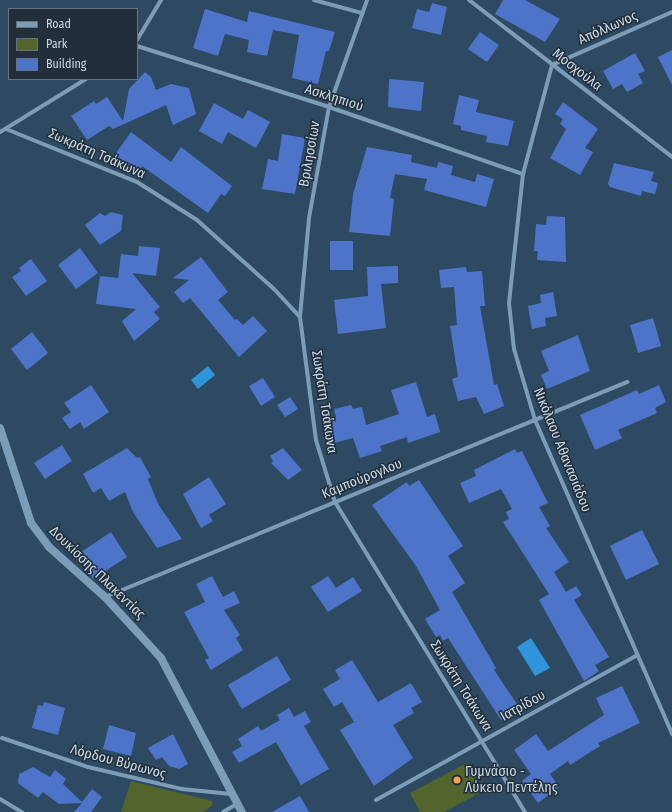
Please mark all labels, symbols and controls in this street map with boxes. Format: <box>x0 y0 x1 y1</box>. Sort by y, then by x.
street label: Απόλλωνος <box>576 7 640 49</box>
legend <box>8 8 138 80</box>
text: Road <box>46 17 71 31</box>
text: Park <box>46 37 67 51</box>
street label: Μοσχούλα <box>549 45 605 95</box>
text: Building <box>46 57 86 71</box>
street label: Ασκληπιού <box>303 81 365 115</box>
street label: Βριλησσίων <box>296 120 324 188</box>
street label: Σωκράτη Τσάκωνα <box>46 125 148 183</box>
street label: Σωκράτη Τσάκωνα <box>308 349 340 455</box>
street label: Νικόλαου Αθανασιάδου <box>529 385 595 515</box>
street label: Καμπούρογλου <box>319 455 405 503</box>
street label: Δουκίσσης Πλακεντίας <box>45 523 149 623</box>
street label: Σωκράτη Τσάκωνα <box>426 637 496 735</box>
street label: Ιατρίδου <box>497 687 549 725</box>
street label: Λόρδου Βύρωνος <box>68 741 168 783</box>
place label: Γυμνάσιο - Λύκειο Πεντέλης <box>465 764 558 796</box>
marker: Γυμνάσιο - Λύκειο Πεντέλης <box>452 775 462 785</box>

